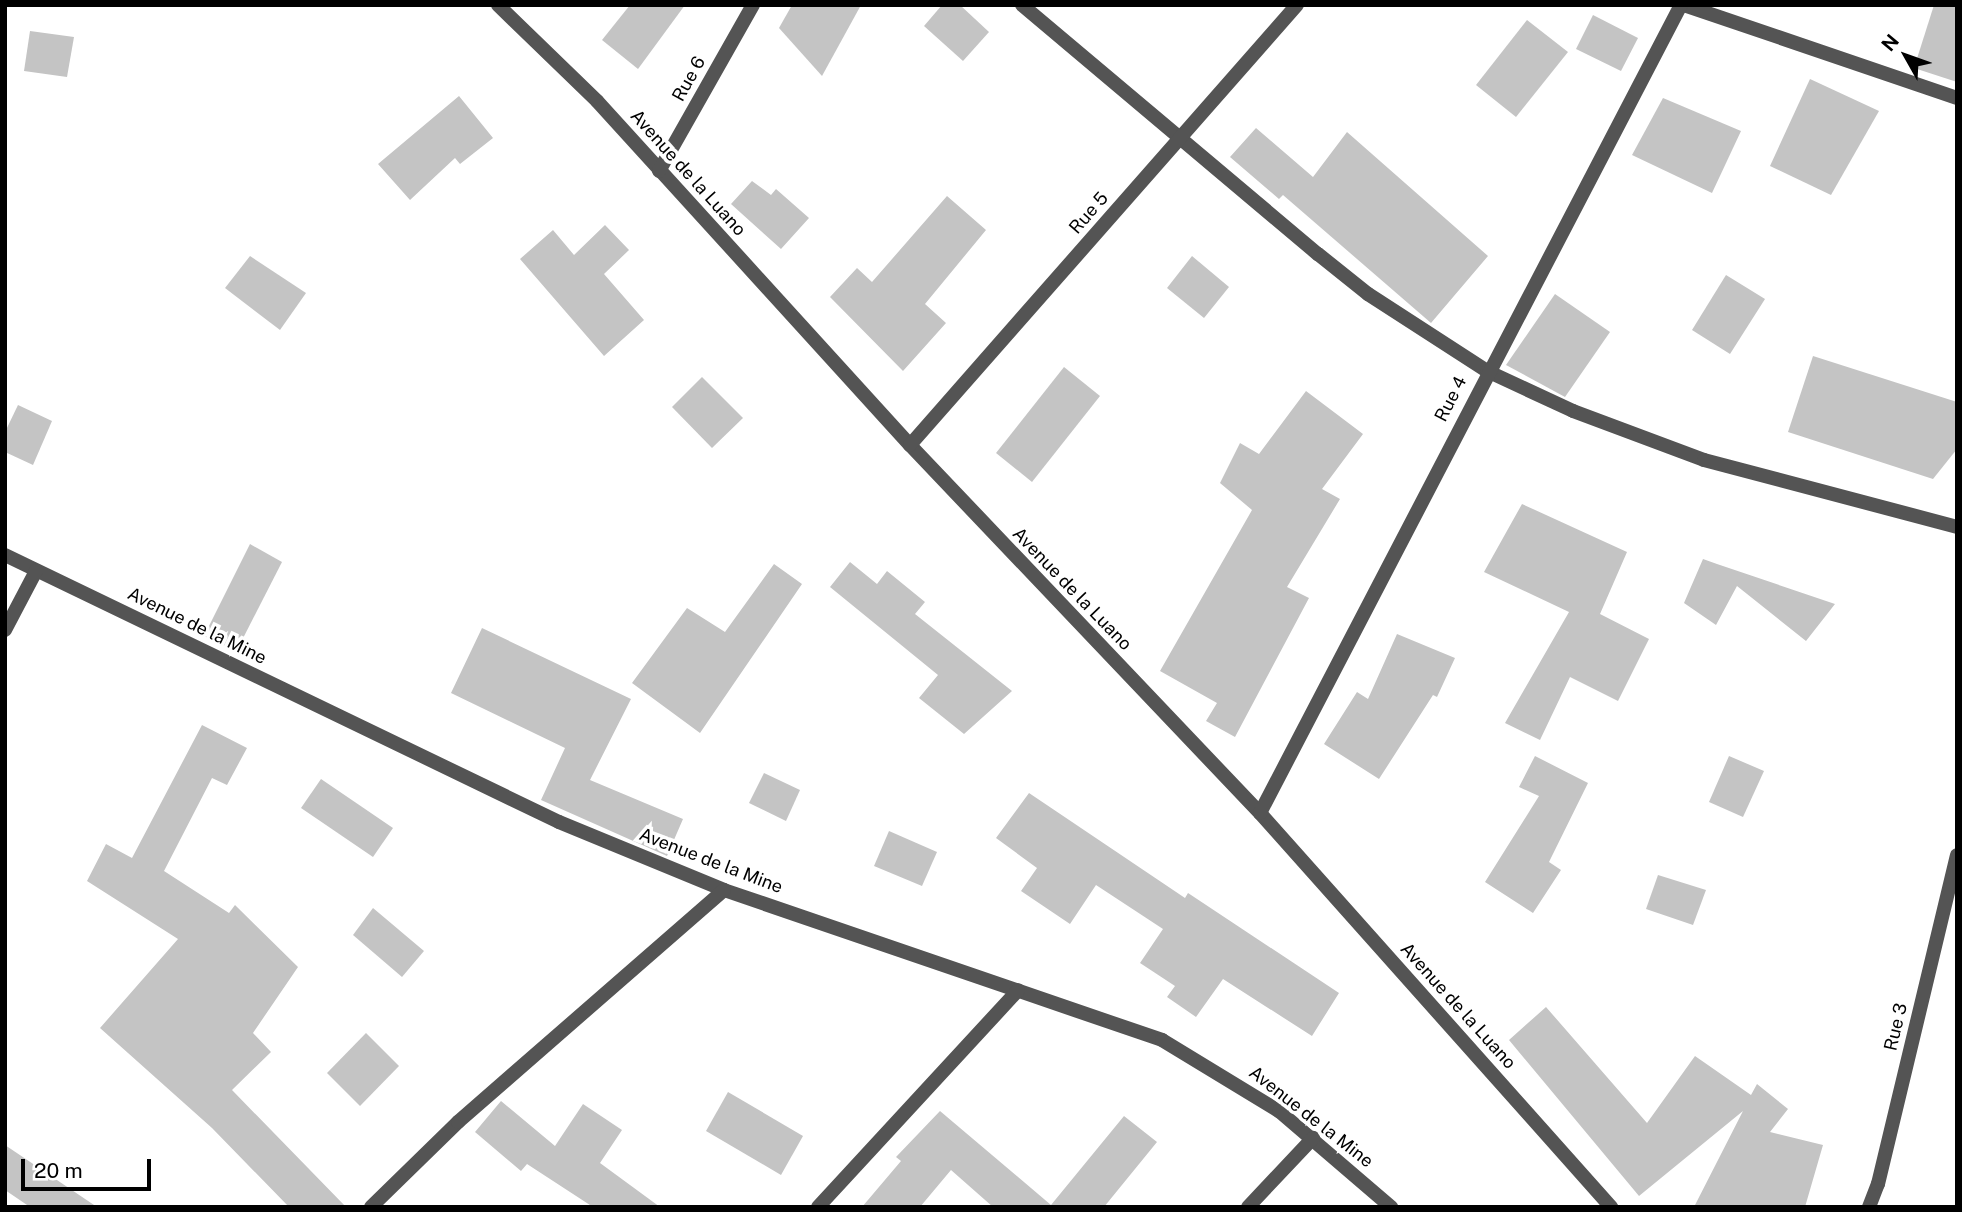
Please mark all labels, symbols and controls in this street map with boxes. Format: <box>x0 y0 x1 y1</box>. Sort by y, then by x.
north arrow <box>1871 21 1941 91</box>
text: N <box>1877 30 1903 55</box>
street label: Rue 6 <box>668 53 710 105</box>
street label: Avenue de la Luano <box>626 105 750 241</box>
street label: Rue 5 <box>1065 188 1113 238</box>
street label: Rue 4 <box>1430 373 1472 425</box>
street label: Avenue de la Luano <box>1008 523 1136 655</box>
street label: Avenue de la Mine <box>124 583 270 669</box>
street label: Avenue de la Mine <box>636 824 786 898</box>
street label: Avenue de la Luano <box>1396 938 1520 1074</box>
street label: Rue 3 <box>1880 1001 1912 1053</box>
street label: Avenue de la Mine <box>1244 1062 1378 1172</box>
scale bar <box>24 1146 154 1190</box>
text: 20 m <box>34 1158 83 1183</box>

